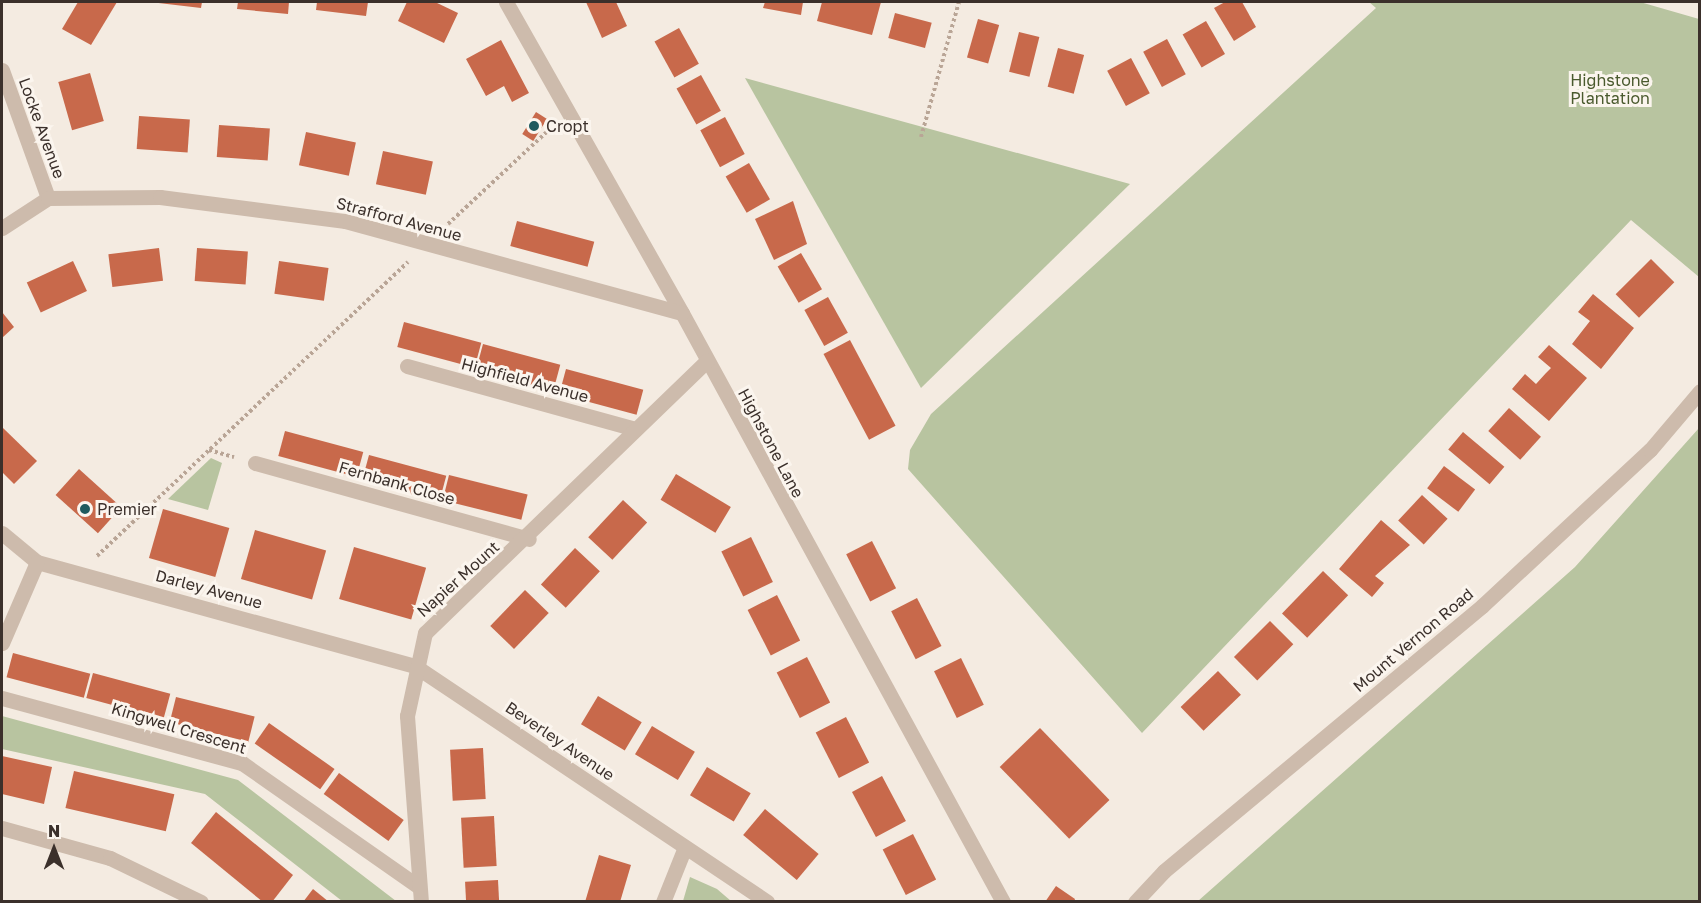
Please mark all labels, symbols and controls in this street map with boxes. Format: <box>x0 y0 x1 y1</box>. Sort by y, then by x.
park label: Highstone Plantation <box>1570 70 1650 108</box>
street label: Locke Avenue <box>15 75 69 181</box>
place label: Cropt <box>546 116 589 136</box>
marker: Cropt <box>527 119 541 133</box>
street label: Strafford Avenue <box>334 193 464 245</box>
street label: Highfield Avenue <box>459 354 591 406</box>
street label: Highstone Lane <box>734 385 808 501</box>
street label: Fernbank Close <box>337 457 457 509</box>
place label: Premier <box>97 499 157 519</box>
marker: Premier <box>78 502 92 516</box>
street label: Napier Mount <box>413 537 503 621</box>
street label: Darley Avenue <box>153 566 265 612</box>
street label: Mount Vernon Road <box>1349 584 1477 696</box>
street label: Beverley Avenue <box>502 697 618 785</box>
street label: Kingwell Crescent <box>109 698 249 758</box>
north arrow <box>24 819 84 879</box>
text: N <box>48 821 60 841</box>

